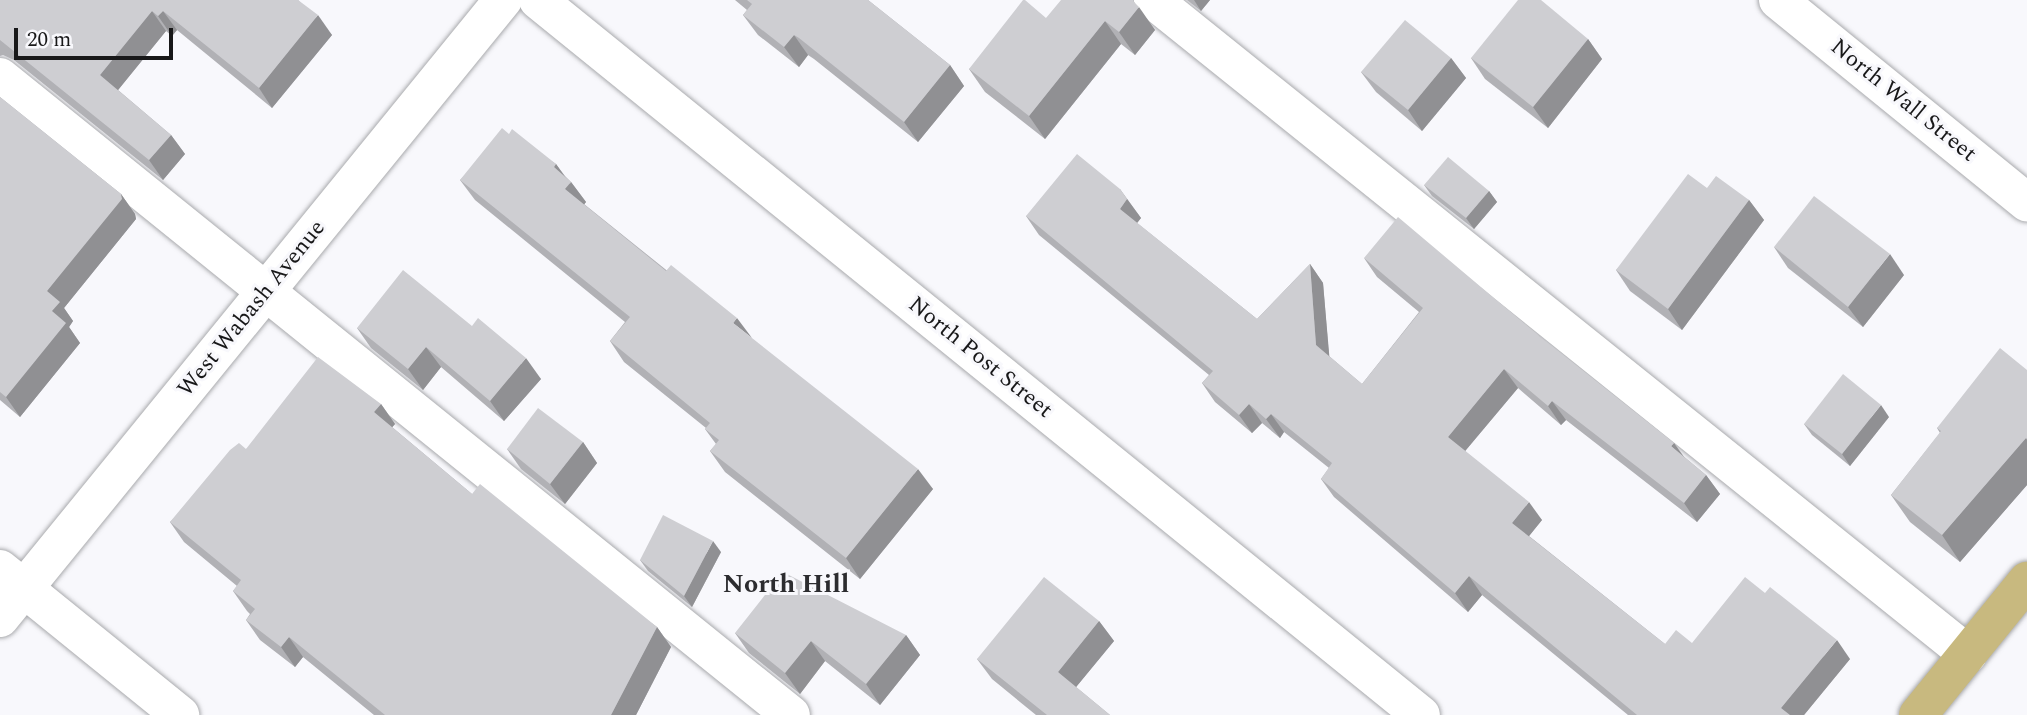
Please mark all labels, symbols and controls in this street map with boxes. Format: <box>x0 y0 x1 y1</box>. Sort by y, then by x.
scale bar <box>18 14 177 58</box>
text: 20 m <box>27 24 71 56</box>
street label: North Wall Street <box>1824 34 1982 168</box>
street label: West Wabash Avenue <box>172 215 332 403</box>
street label: North Post Street <box>902 291 1058 425</box>
district label: North Hill <box>723 569 849 601</box>

